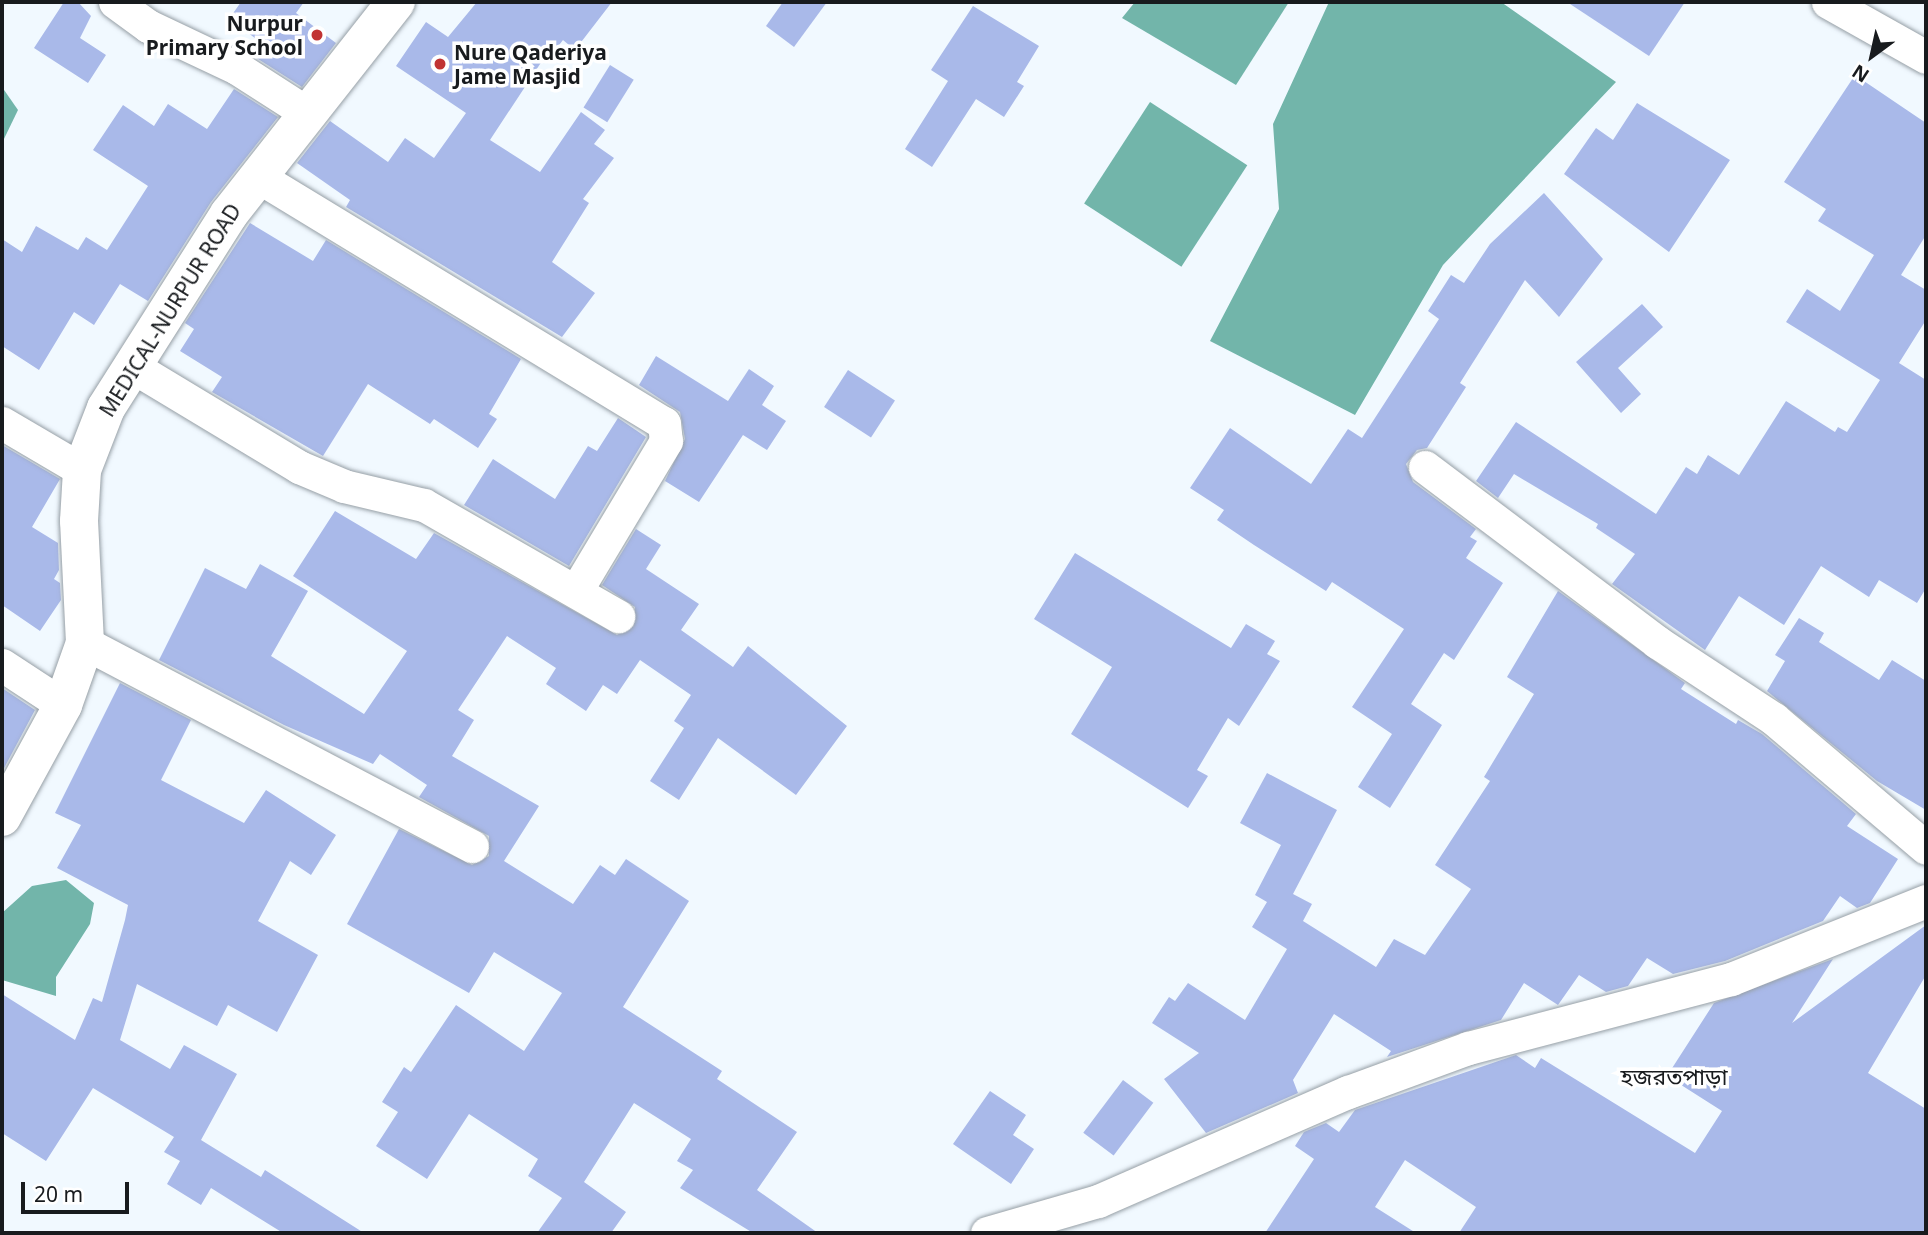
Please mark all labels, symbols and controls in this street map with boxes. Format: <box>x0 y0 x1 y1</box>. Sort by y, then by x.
place label: Nurpur Primary School <box>146 10 303 60</box>
north arrow <box>1837 21 1907 91</box>
marker: Nurpur Primary School <box>309 27 325 43</box>
place label: Nure Qaderiya Jame Masjid <box>454 39 607 89</box>
marker: Nure Qaderiya Jame Masjid <box>432 56 448 72</box>
text: N <box>1847 59 1874 89</box>
street label: MEDICAL-NURPUR ROAD <box>94 199 246 421</box>
district label: হজরতপাড়া <box>1620 1062 1728 1090</box>
scale bar <box>24 1168 133 1212</box>
text: 20 m <box>34 1180 83 1208</box>

